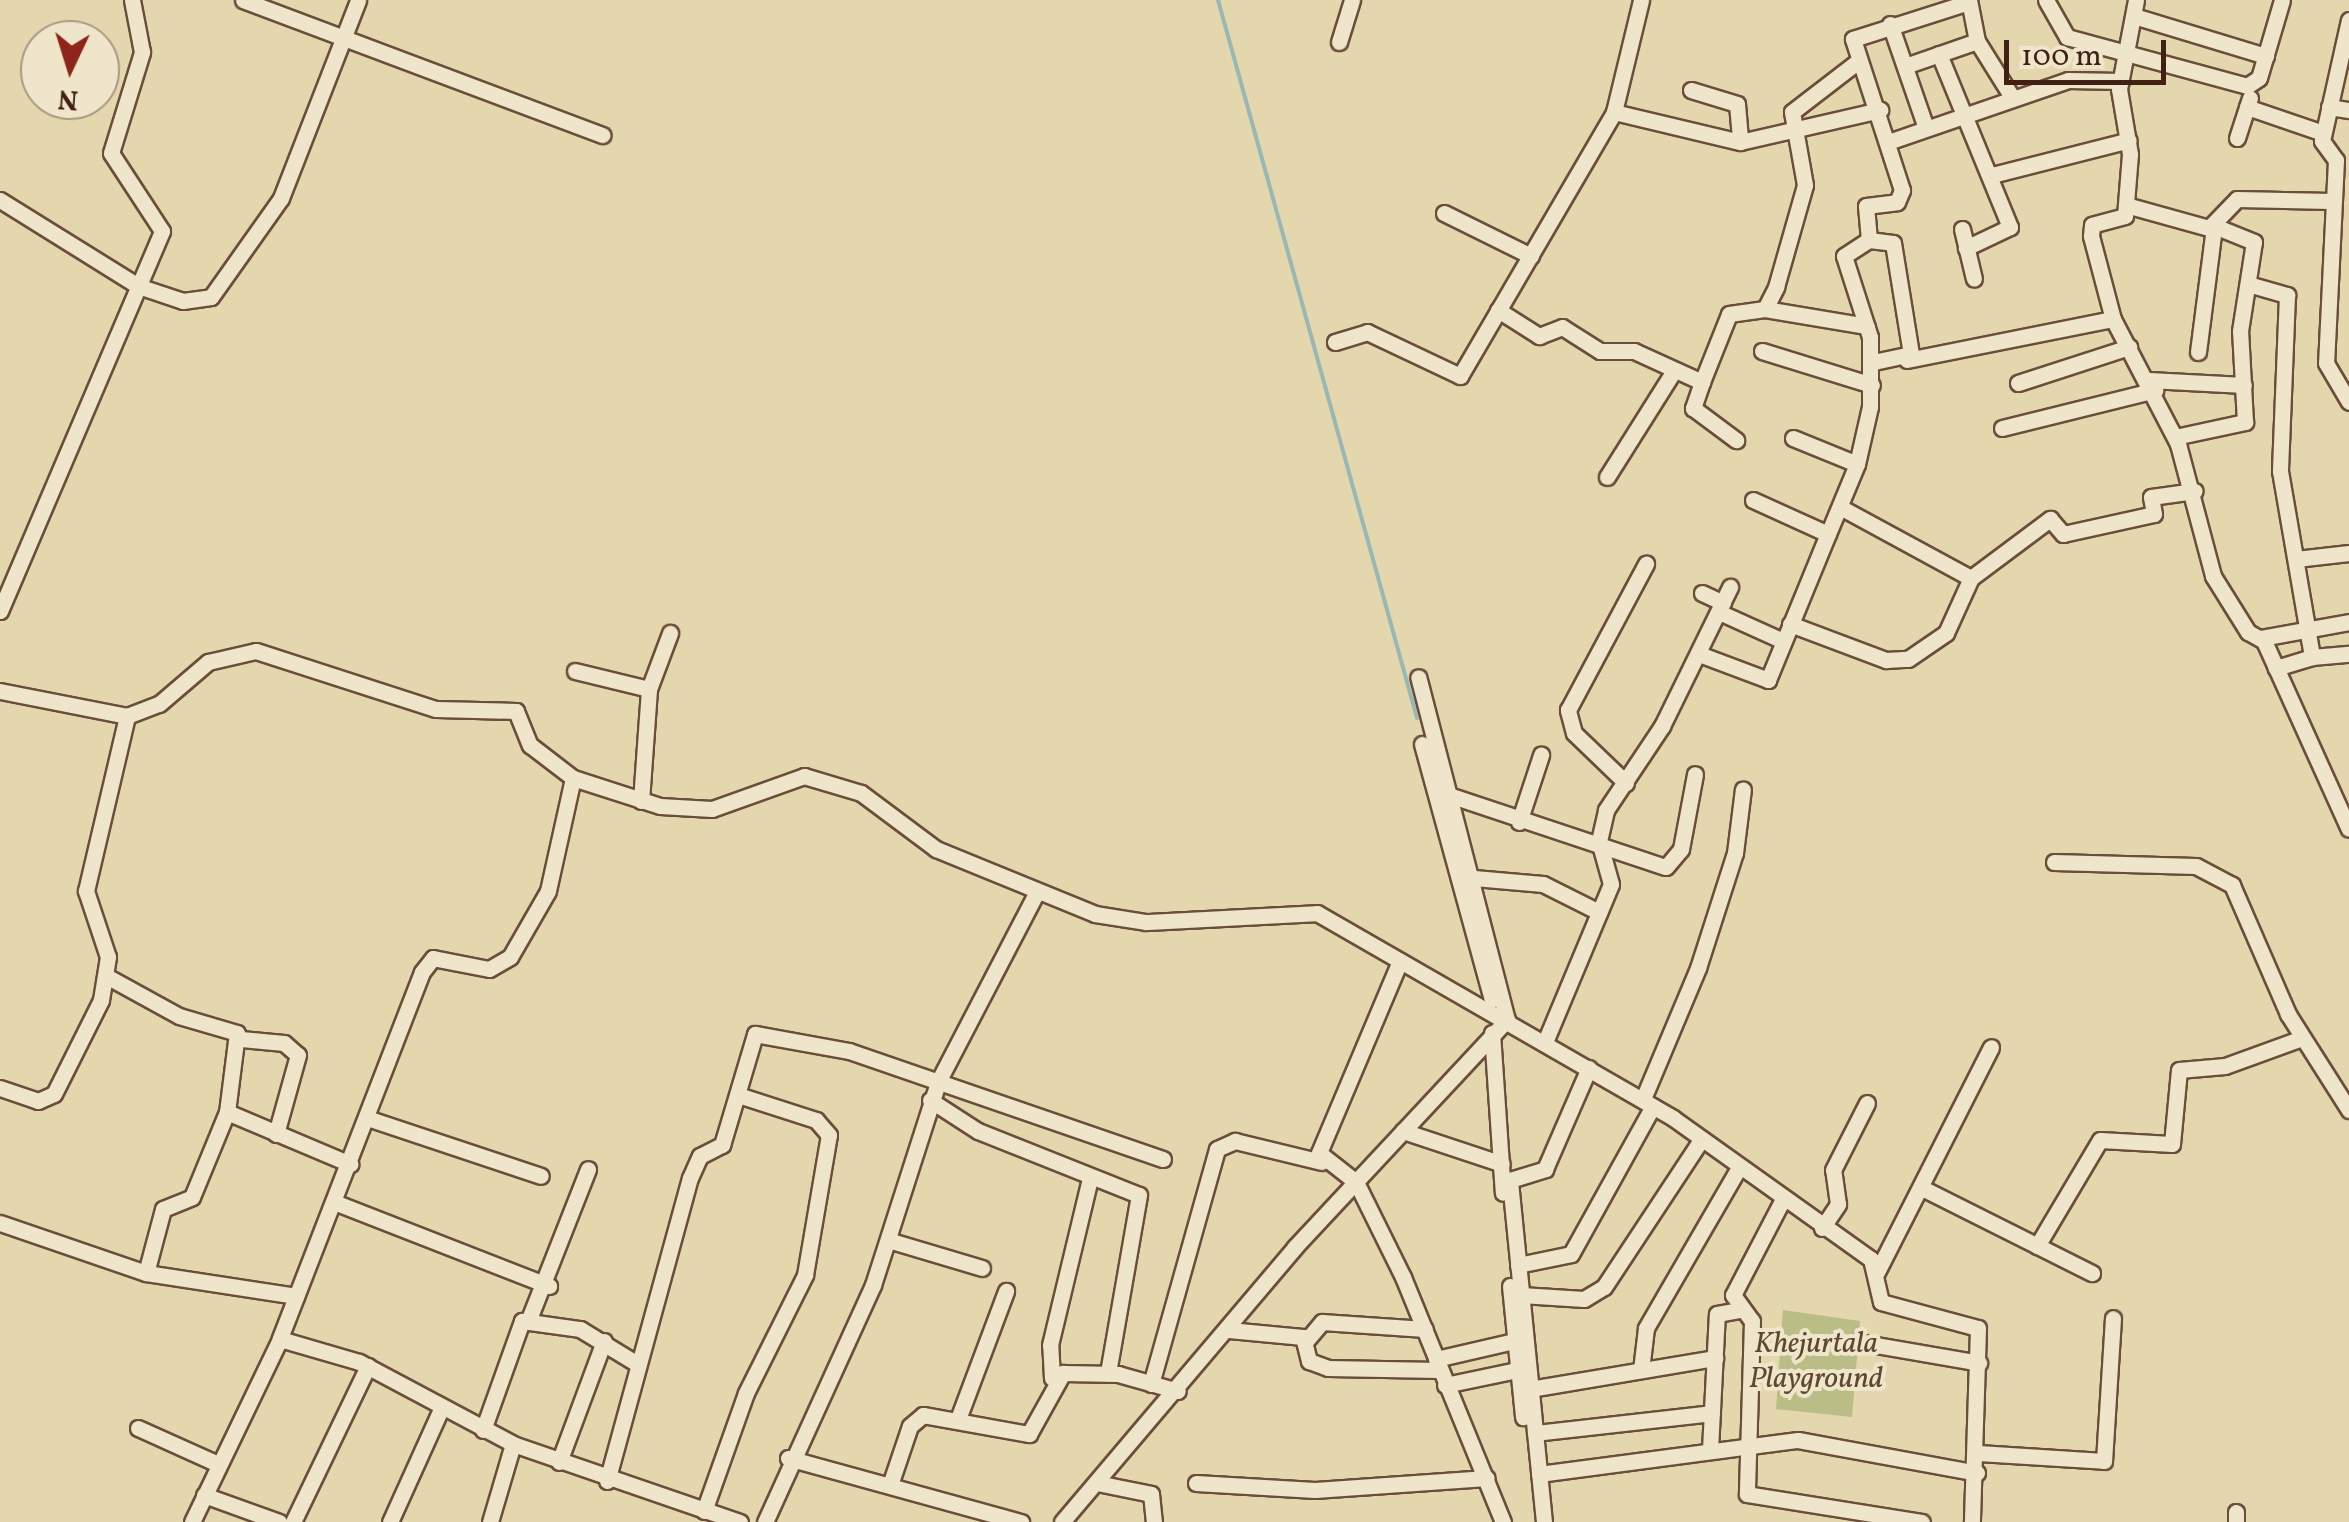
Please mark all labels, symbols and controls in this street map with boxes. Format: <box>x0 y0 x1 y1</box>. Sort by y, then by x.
north arrow <box>20 20 120 120</box>
scale bar <box>2009 20 2172 82</box>
text: 100 m <box>2021 36 2102 78</box>
text: N <box>57 78 80 119</box>
park label: Khejurtala Playground <box>1749 1326 1883 1396</box>

